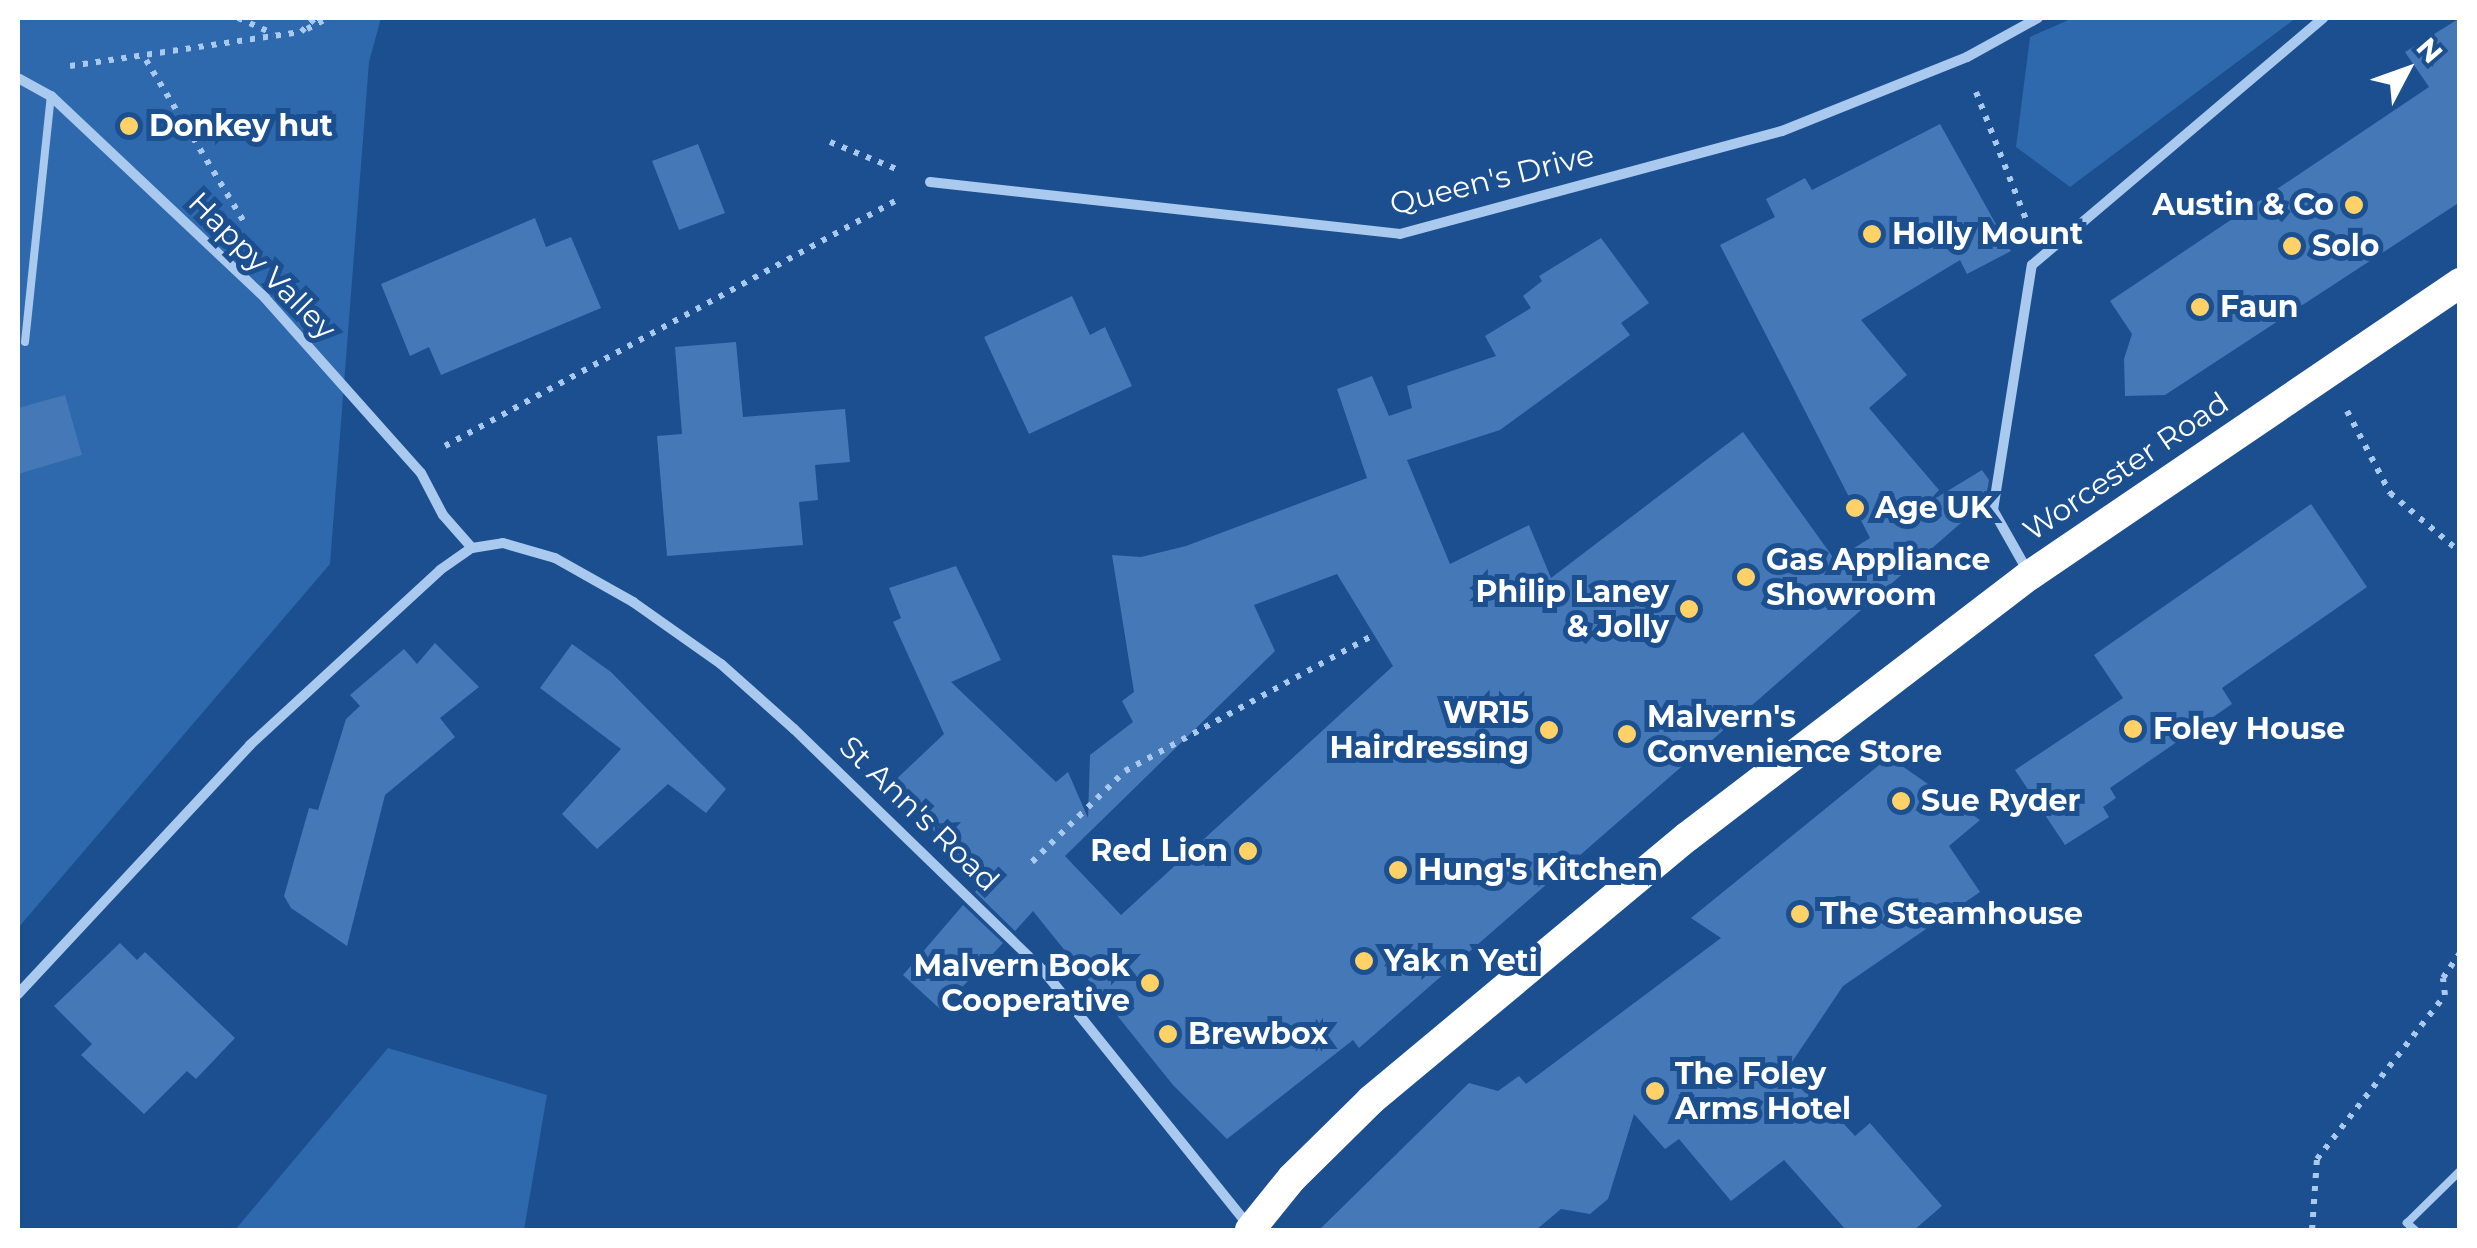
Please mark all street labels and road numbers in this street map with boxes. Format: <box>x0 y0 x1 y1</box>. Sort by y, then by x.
street label: Queen's Drive <box>1386 137 1598 223</box>
street label: Happy Valley <box>181 185 343 347</box>
street label: Worcester Road <box>2017 385 2235 549</box>
street label: St Ann's Road <box>832 729 1006 899</box>

